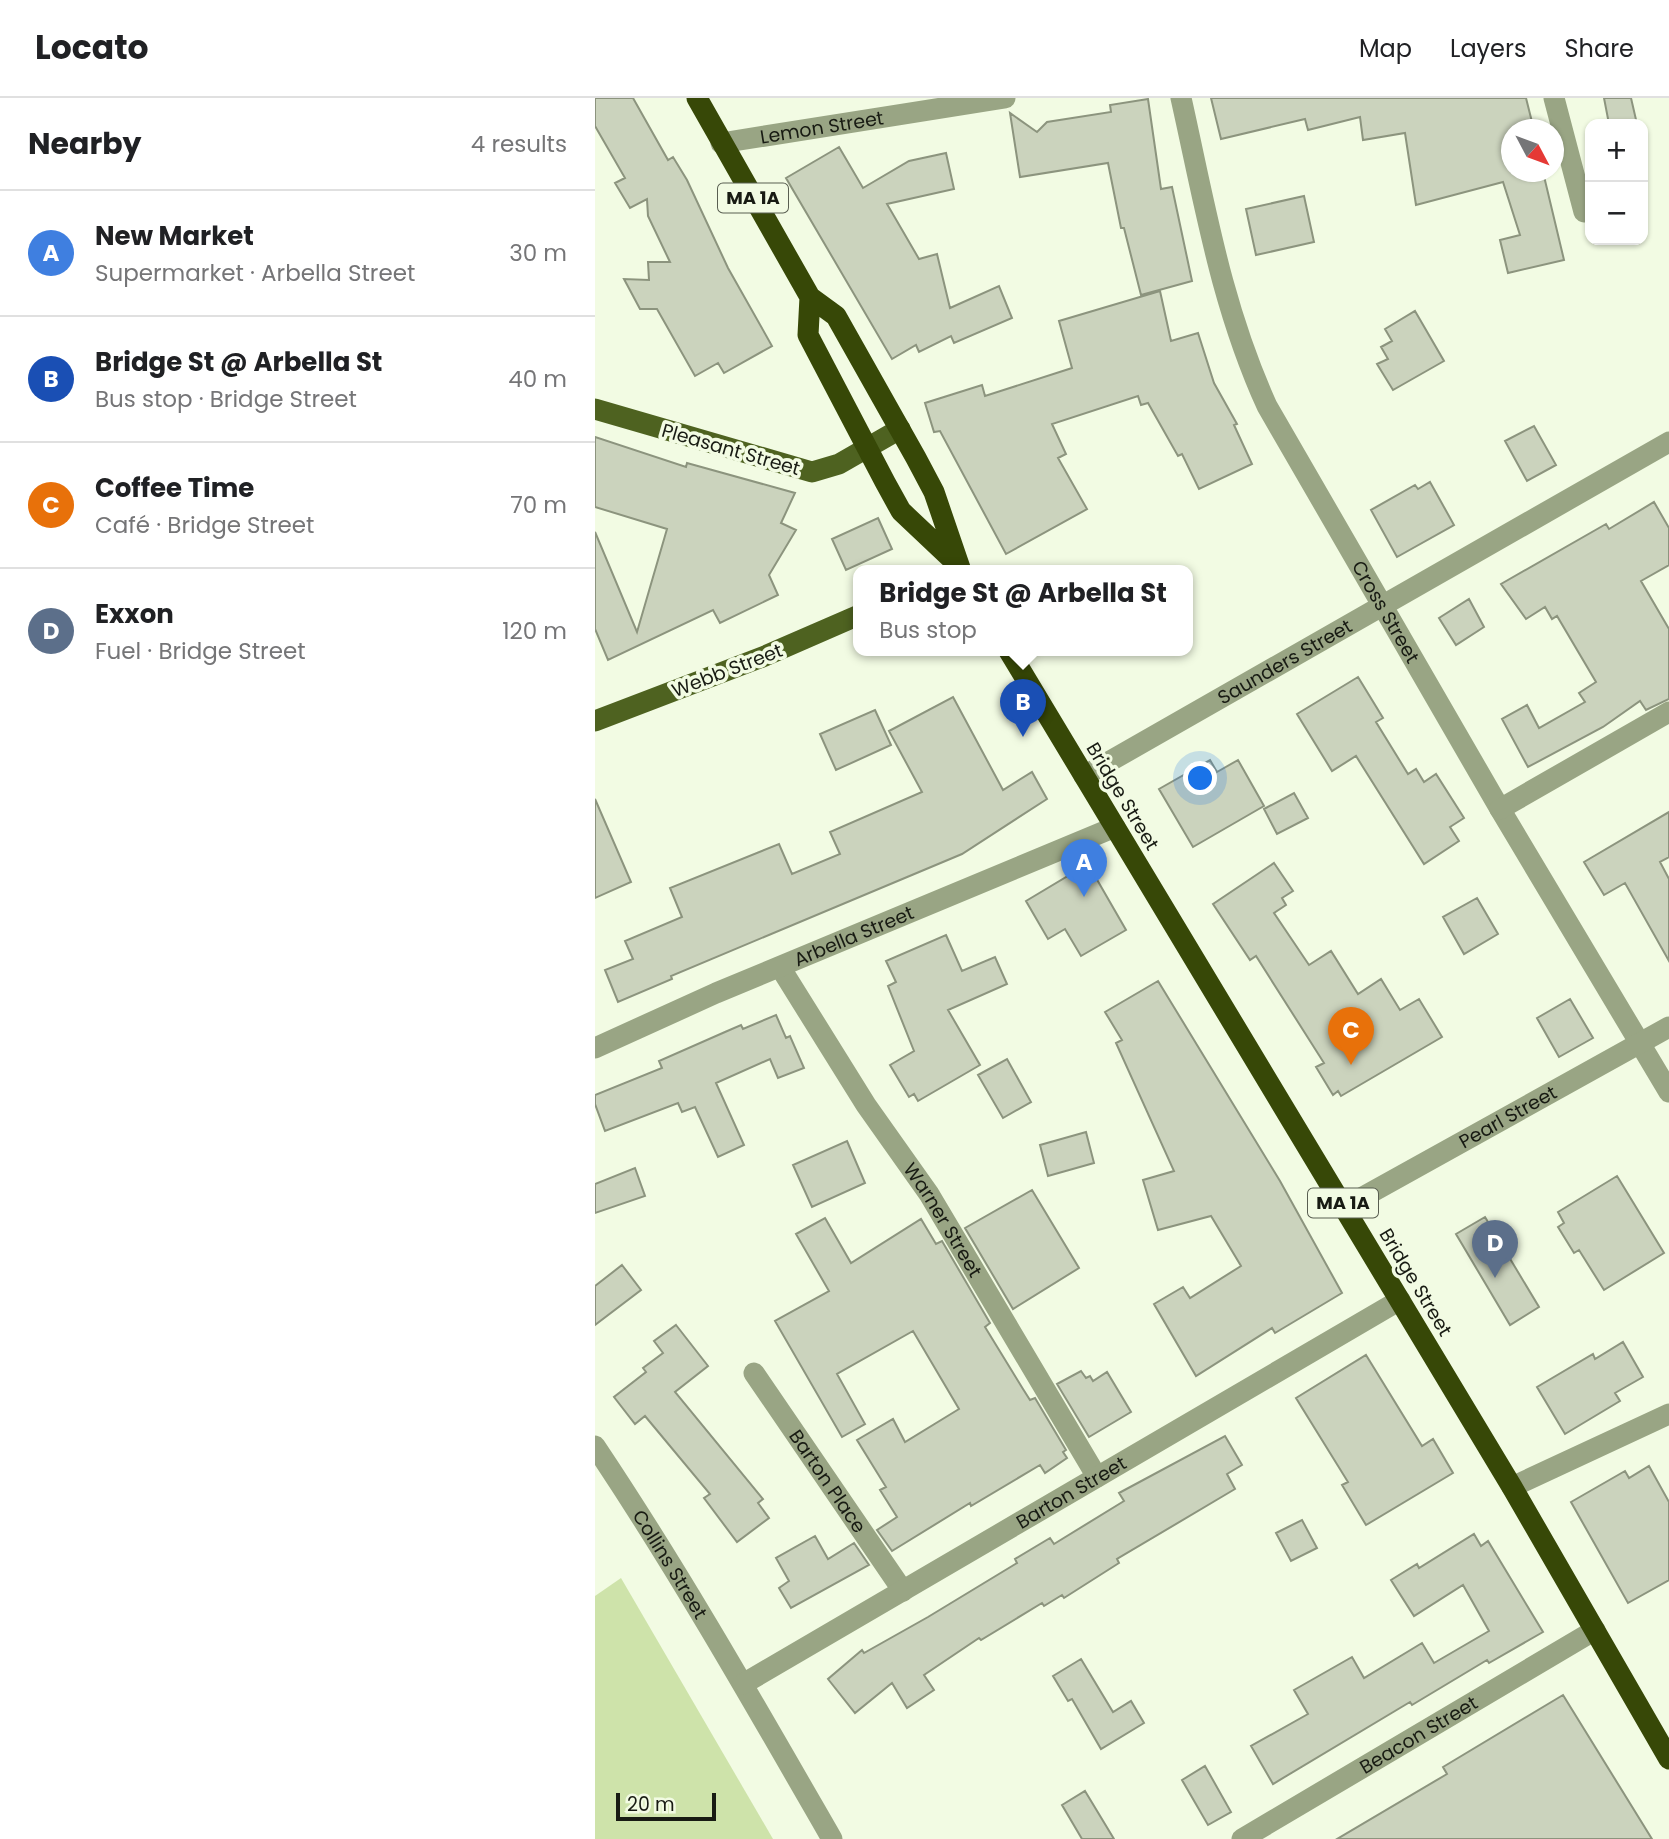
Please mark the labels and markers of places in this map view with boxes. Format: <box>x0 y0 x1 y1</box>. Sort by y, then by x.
pin: B <box>1000 679 1046 737</box>
pin: A <box>1061 839 1107 897</box>
pin: C <box>1328 1007 1374 1065</box>
pin: D <box>1472 1220 1518 1278</box>

